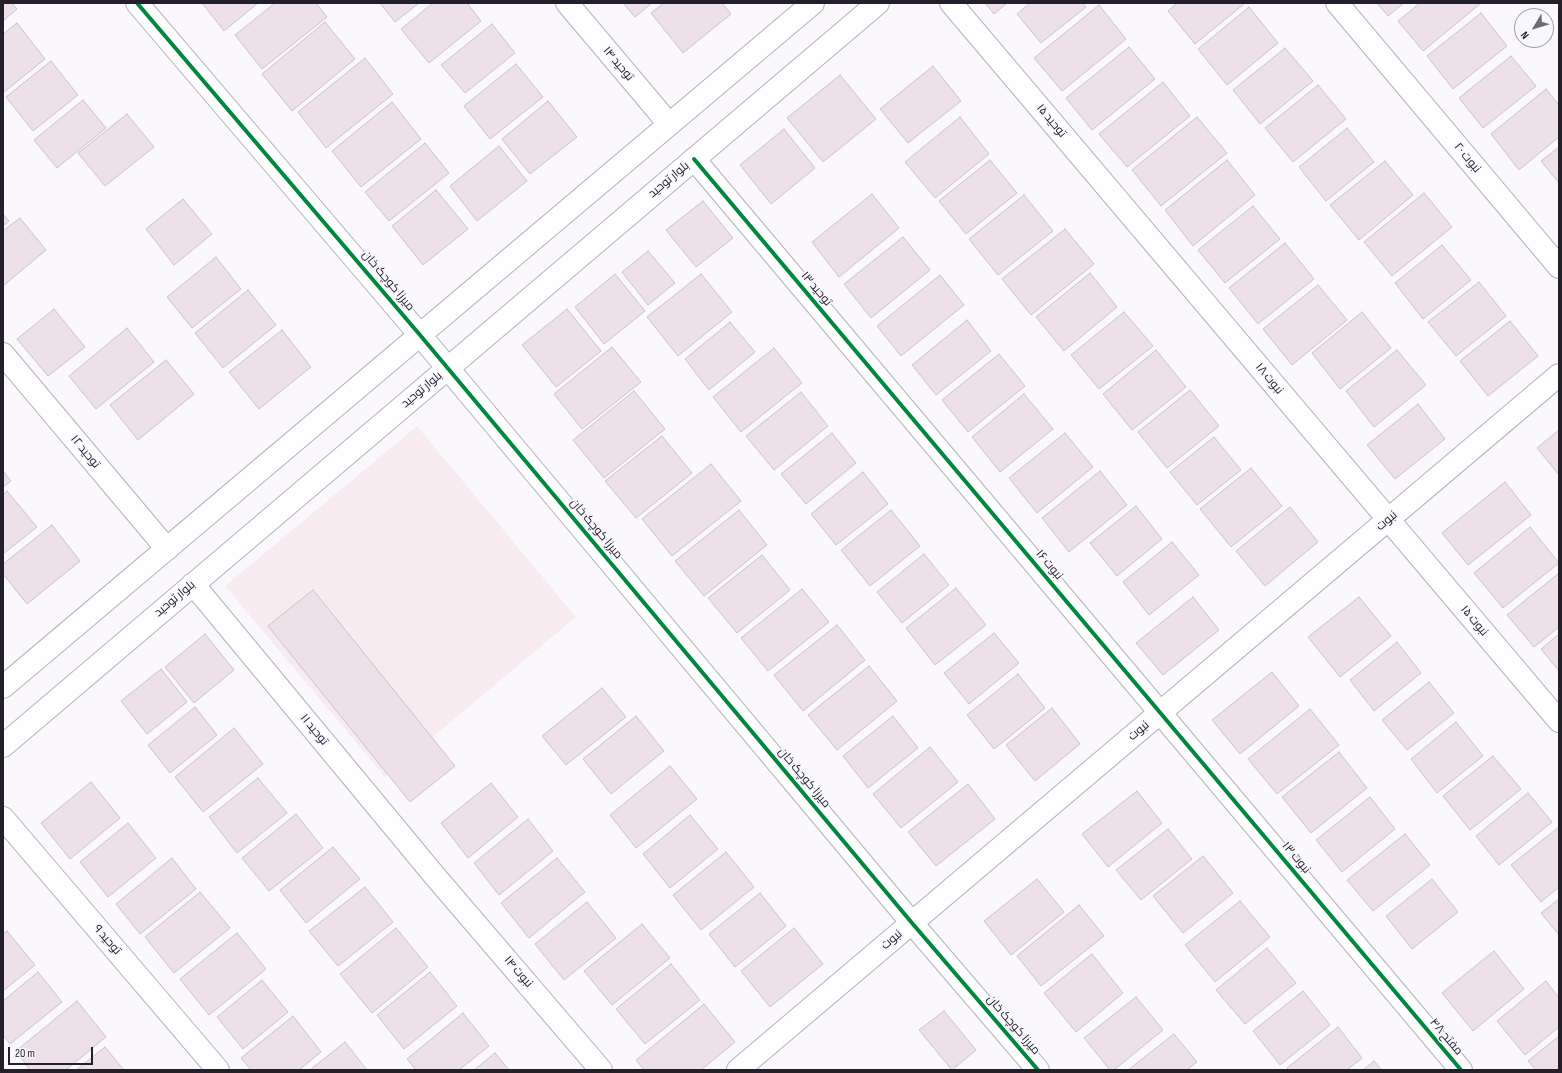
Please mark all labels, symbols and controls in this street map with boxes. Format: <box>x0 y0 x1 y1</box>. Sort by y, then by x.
north arrow <box>1514 8 1554 48</box>
text: N <box>1518 29 1532 41</box>
street label: توحید ۱۴ <box>600 44 636 84</box>
street label: توحید ۱۵ <box>1033 101 1069 141</box>
street label: نبوت ۲۰ <box>1450 140 1484 176</box>
street label: بلوار توحید <box>646 159 692 201</box>
street label: میرزا کوچک خان <box>359 248 417 314</box>
street label: توحید ۱۳ <box>797 269 835 309</box>
street label: نبوت ۱۸ <box>1252 360 1286 398</box>
street label: بلوار توحید <box>399 369 445 411</box>
street label: توحید ۱۲ <box>67 433 103 471</box>
street label: میرزا کوچک خان <box>567 496 625 562</box>
street label: نبوت <box>1374 508 1400 534</box>
street label: نبوت ۱۶ <box>1032 547 1066 583</box>
street label: بلوار توحید <box>152 578 198 620</box>
street label: نبوت ۱۵ <box>1457 603 1491 639</box>
street label: توحید ۱۱ <box>297 712 331 748</box>
street label: نبوت <box>1126 718 1152 744</box>
street label: میرزا کوچک خان <box>775 745 833 811</box>
street label: نبوت ۱۳ <box>1279 839 1313 877</box>
street label: توحید ۹ <box>90 922 124 958</box>
street label: نبوت <box>879 927 905 953</box>
street label: نبوت ۱۴ <box>501 953 535 991</box>
street label: میرزا کوچک خان <box>983 992 1043 1058</box>
street label: مفتح ۴۸ <box>1426 1016 1466 1058</box>
scale bar <box>10 1039 95 1065</box>
text: 20 m <box>15 1046 35 1061</box>

